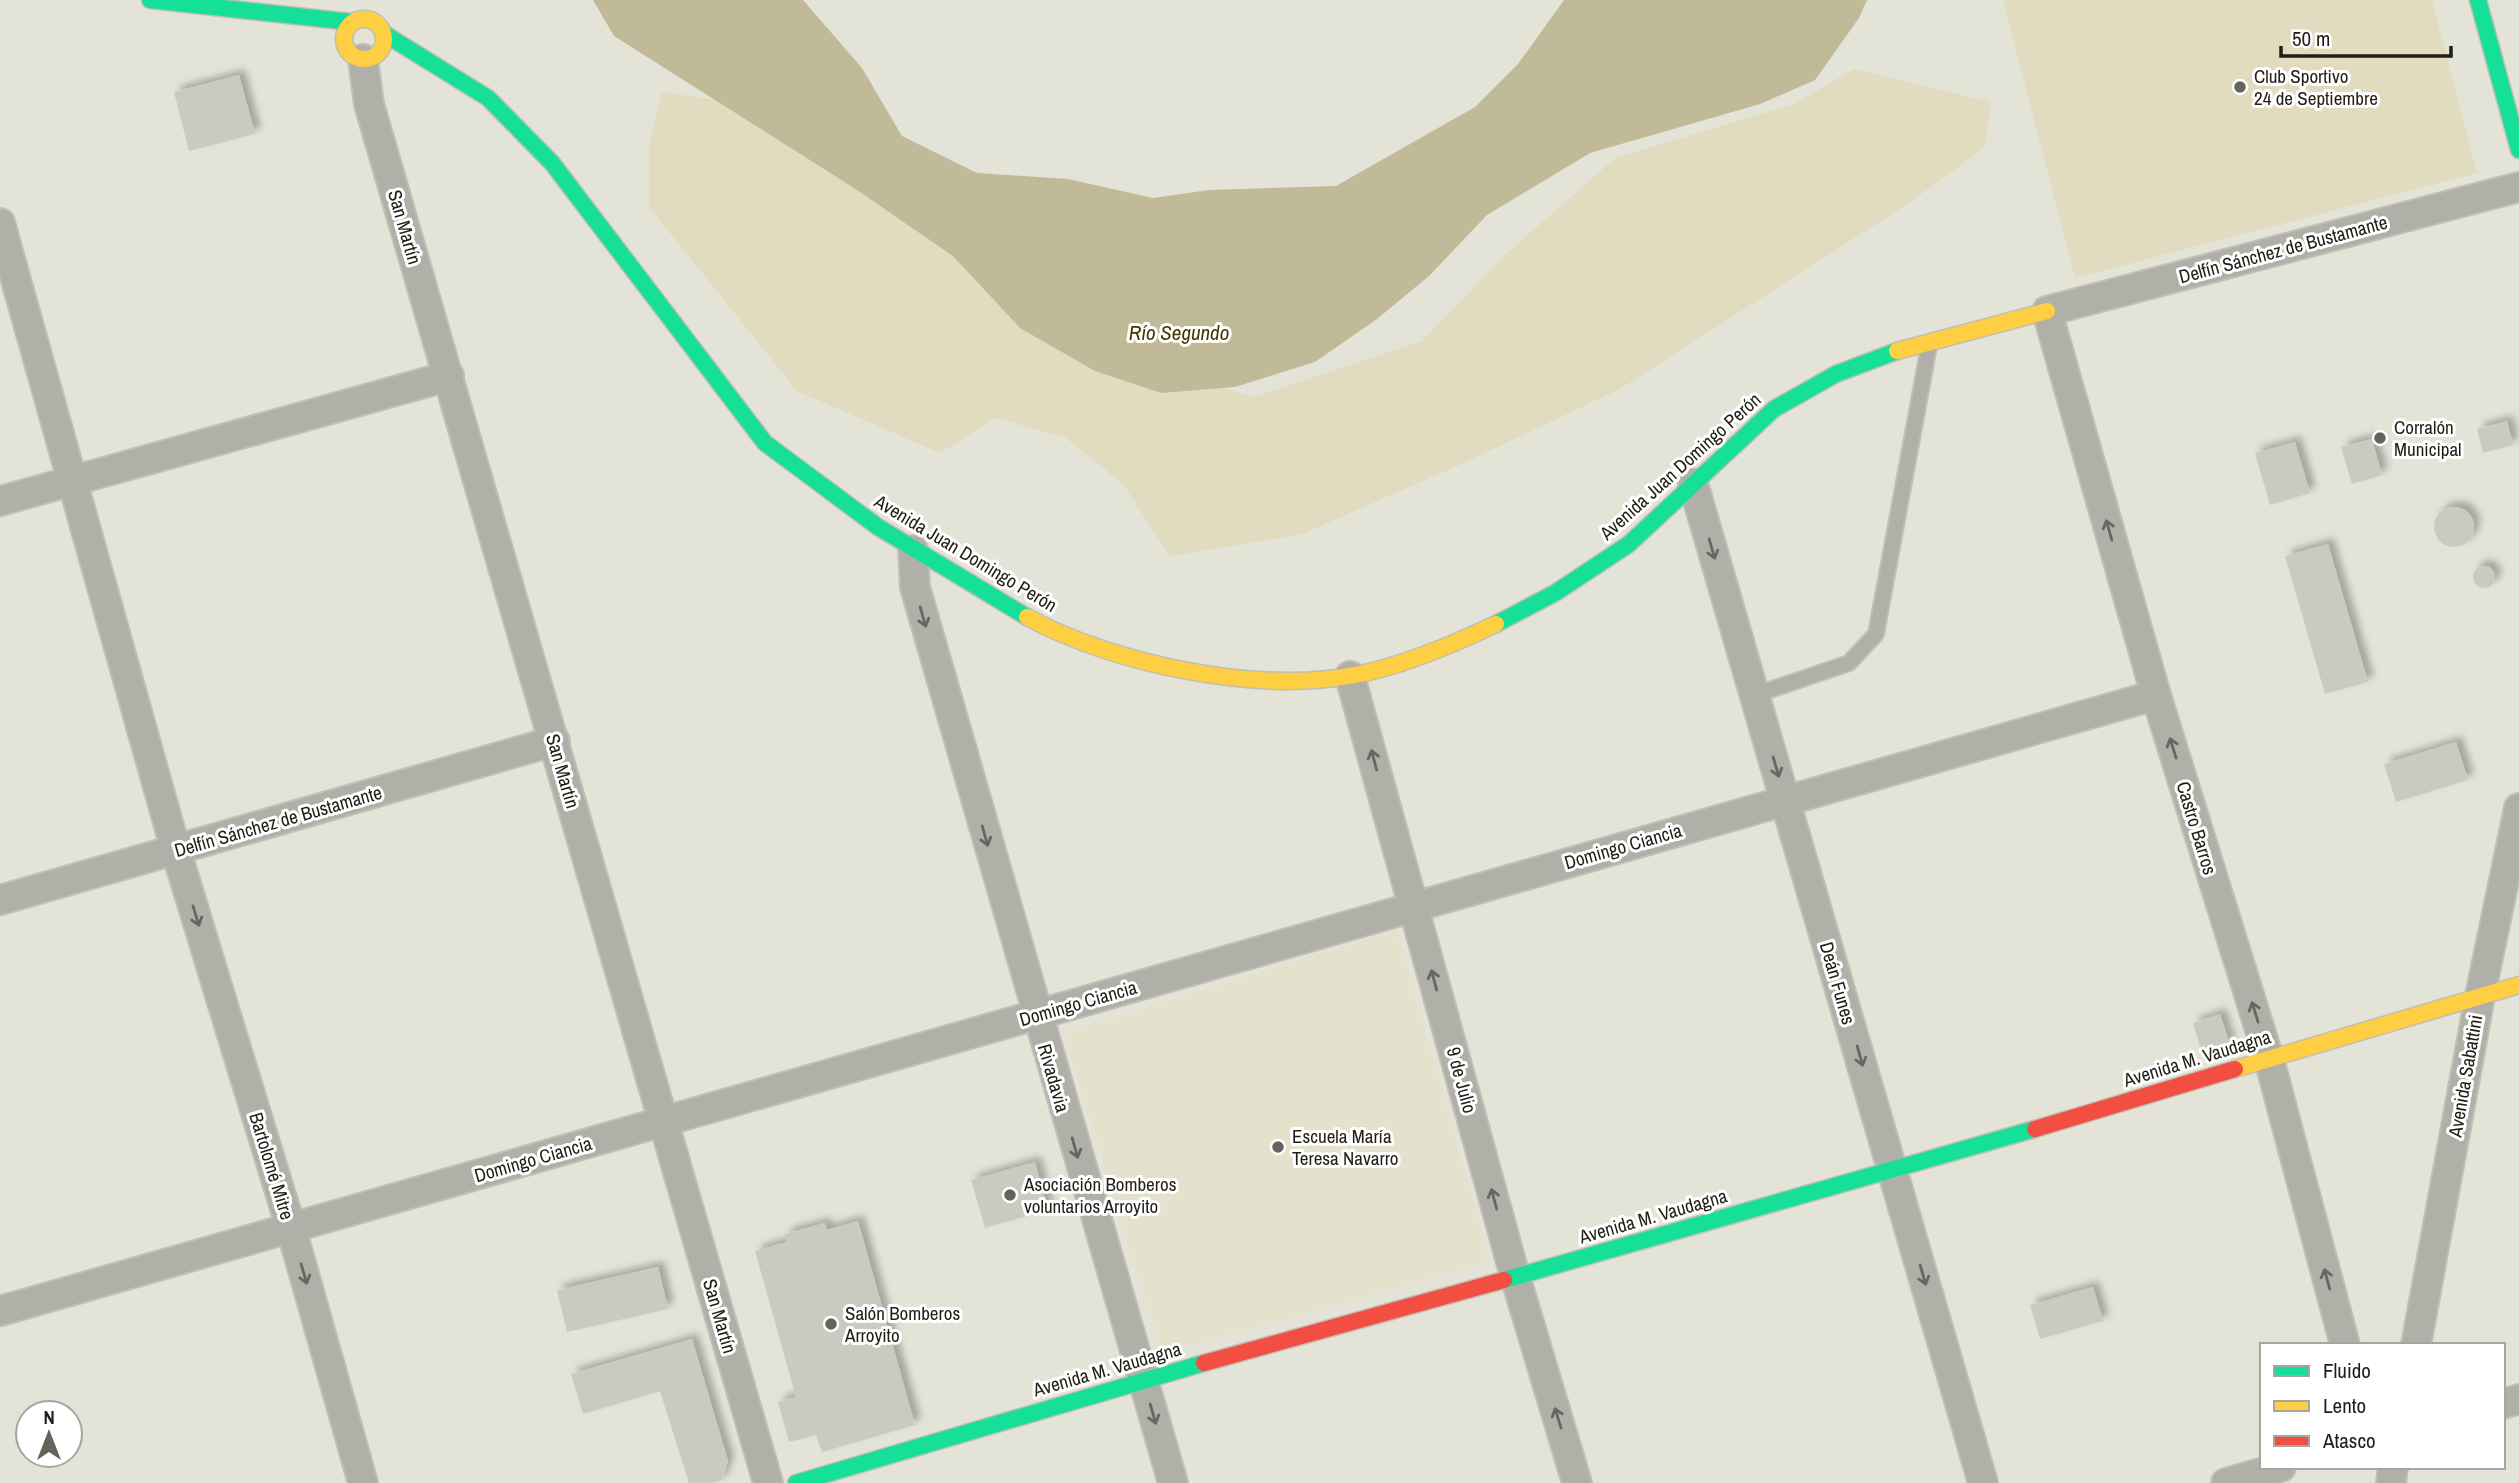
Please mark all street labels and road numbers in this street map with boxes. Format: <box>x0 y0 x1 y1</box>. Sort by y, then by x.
street label: San Martín <box>382 187 428 267</box>
street label: Delfín Sánchez de Bustamante <box>2176 209 2390 289</box>
street label: Avenida Juan Domingo Perón <box>1593 387 1766 546</box>
street label: Avenida Juan Domingo Perón <box>869 488 1062 618</box>
street label: San Martín <box>540 731 586 811</box>
street label: Castro Barros <box>2171 778 2224 878</box>
street label: Delfín Sánchez de Bustamante <box>171 779 385 863</box>
street label: Domingo Ciancia <box>1561 817 1685 875</box>
street label: Deán Funes <box>1814 939 1862 1028</box>
street label: Domingo Ciancia <box>1016 974 1140 1032</box>
street label: Avenida Sabattini <box>2441 1013 2489 1140</box>
street label: Avenida M. Vaudagna <box>2119 1023 2274 1093</box>
street label: Rivadavia <box>1032 1041 1076 1116</box>
street label: 9 de Julio <box>1441 1044 1483 1116</box>
street label: Bartolomé Mitre <box>243 1109 301 1223</box>
street label: Domingo Ciancia <box>471 1130 595 1188</box>
street label: Avenida M. Vaudagna <box>1575 1182 1730 1250</box>
street label: San Martín <box>697 1276 743 1356</box>
street label: Avenida M. Vaudagna <box>1029 1335 1184 1403</box>

